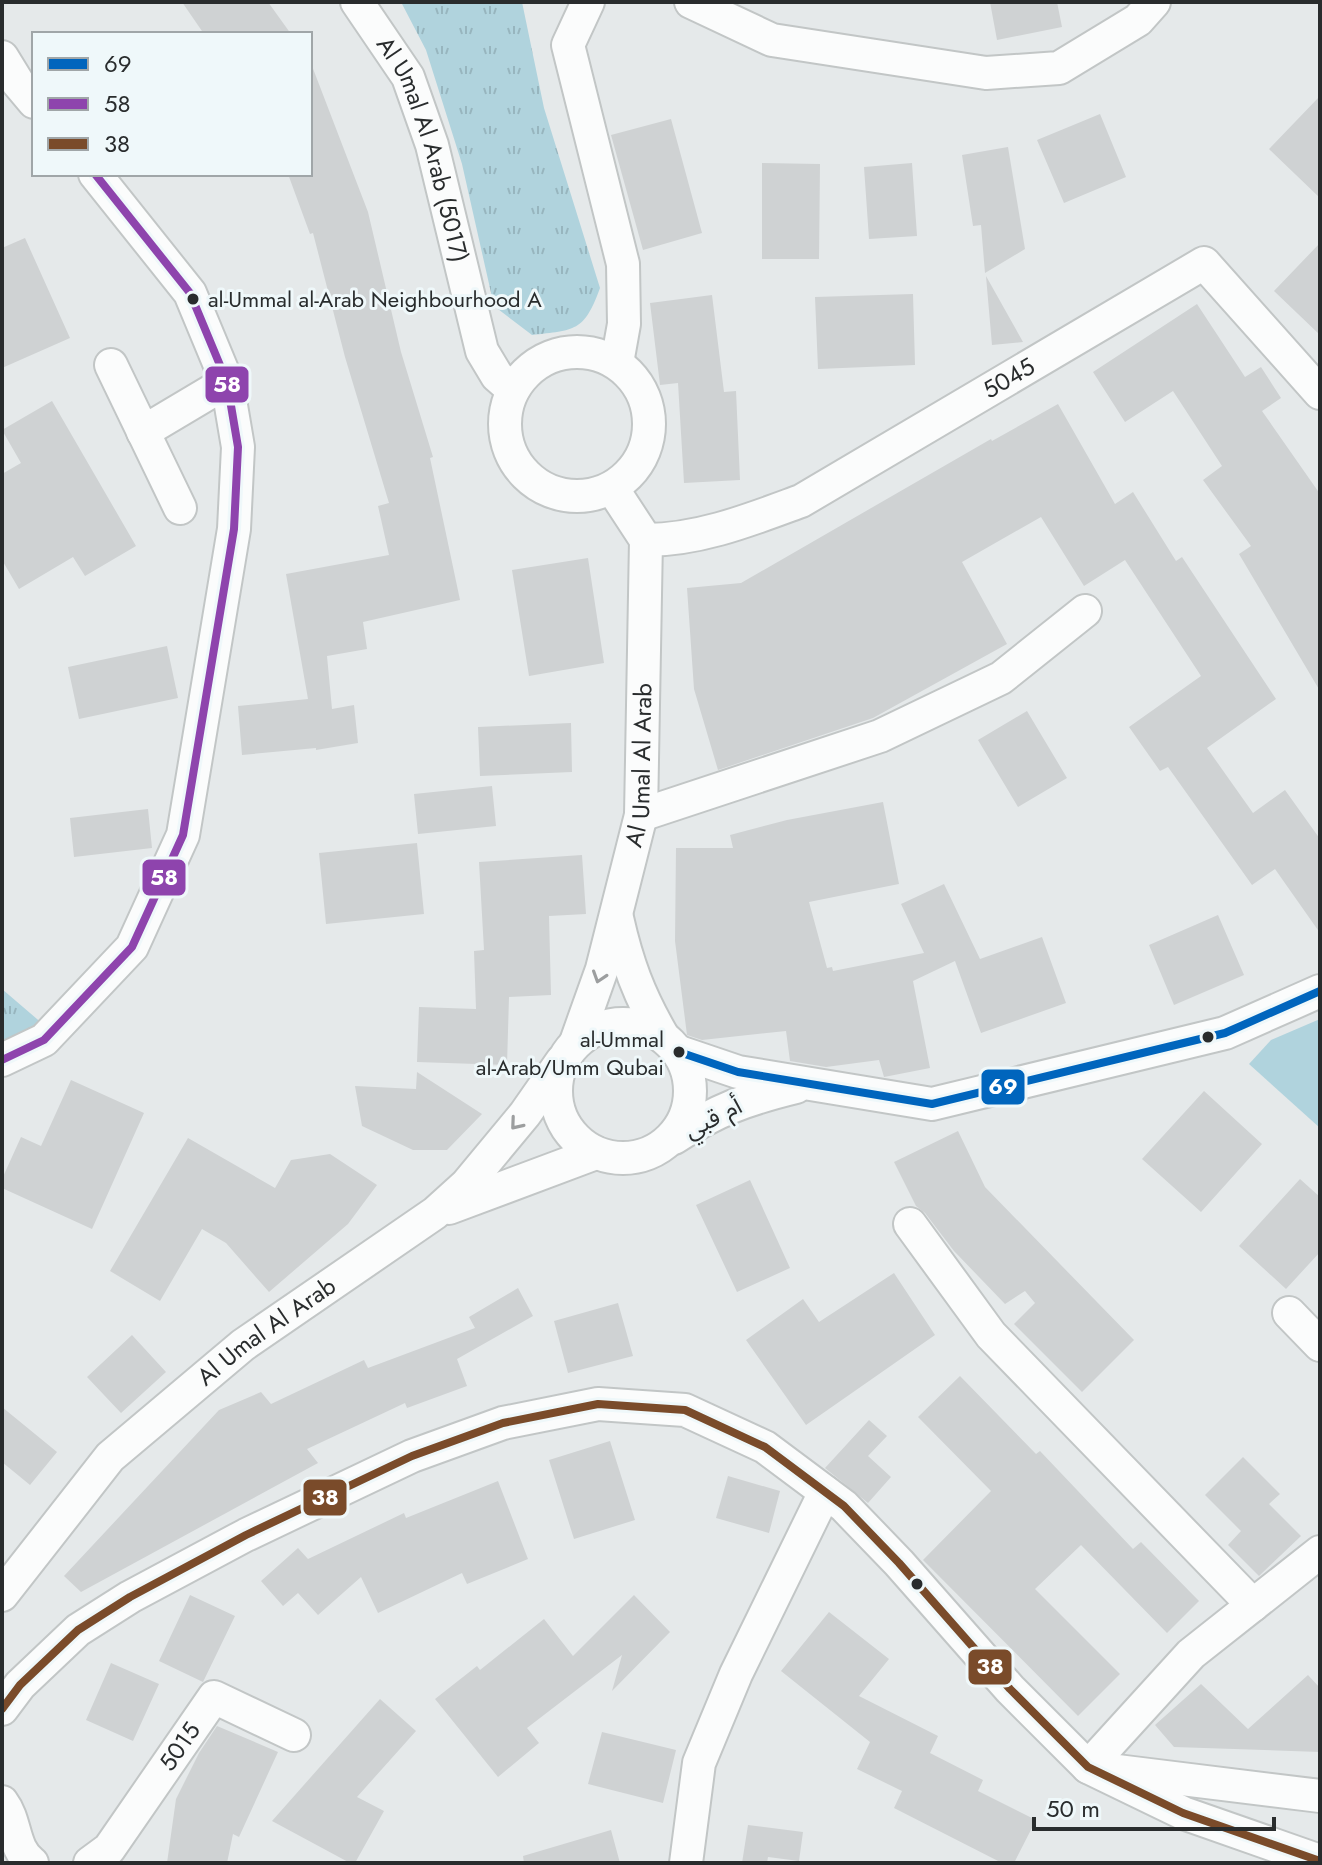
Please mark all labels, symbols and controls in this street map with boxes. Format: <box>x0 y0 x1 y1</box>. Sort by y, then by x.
street label: Al Umal Al Arab (5017) <box>368 29 478 266</box>
legend <box>32 32 312 176</box>
text: 69 <box>104 46 132 81</box>
text: 58 <box>104 86 131 121</box>
text: 38 <box>104 126 130 161</box>
place label: al-Ummal al-Arab Neighbourhood A <box>208 283 542 315</box>
marker: al-Ummal al-Arab Neighbourhood A <box>185 291 201 307</box>
street label: 5045 <box>976 349 1041 407</box>
line badge: 58 <box>204 365 250 404</box>
text: 58 <box>213 368 241 400</box>
street label: Al Umal Al Arab <box>616 683 660 851</box>
line badge: 58 <box>141 858 187 897</box>
text: 58 <box>150 861 178 893</box>
one-way arrow <box>592 969 608 983</box>
place label: al-Ummal al-Arab/Umm Qubai <box>476 1023 664 1083</box>
unlabelled marker <box>1200 1029 1216 1045</box>
marker: al-Ummal al-Arab/Umm Qubai <box>671 1044 687 1060</box>
line badge: 69 <box>980 1068 1026 1106</box>
text: 69 <box>988 1070 1018 1102</box>
street label: أم قبي <box>678 1088 749 1148</box>
one-way arrow <box>512 1115 526 1130</box>
street label: Al Umal Al Arab <box>189 1268 343 1394</box>
line badge: 38 <box>302 1478 348 1517</box>
text: 38 <box>311 1481 339 1513</box>
unlabelled marker <box>909 1576 925 1592</box>
line badge: 38 <box>967 1648 1013 1686</box>
text: 38 <box>976 1650 1004 1682</box>
street label: 5015 <box>150 1715 209 1778</box>
scale bar <box>1034 1781 1274 1831</box>
text: 50 m <box>1046 1791 1100 1826</box>

